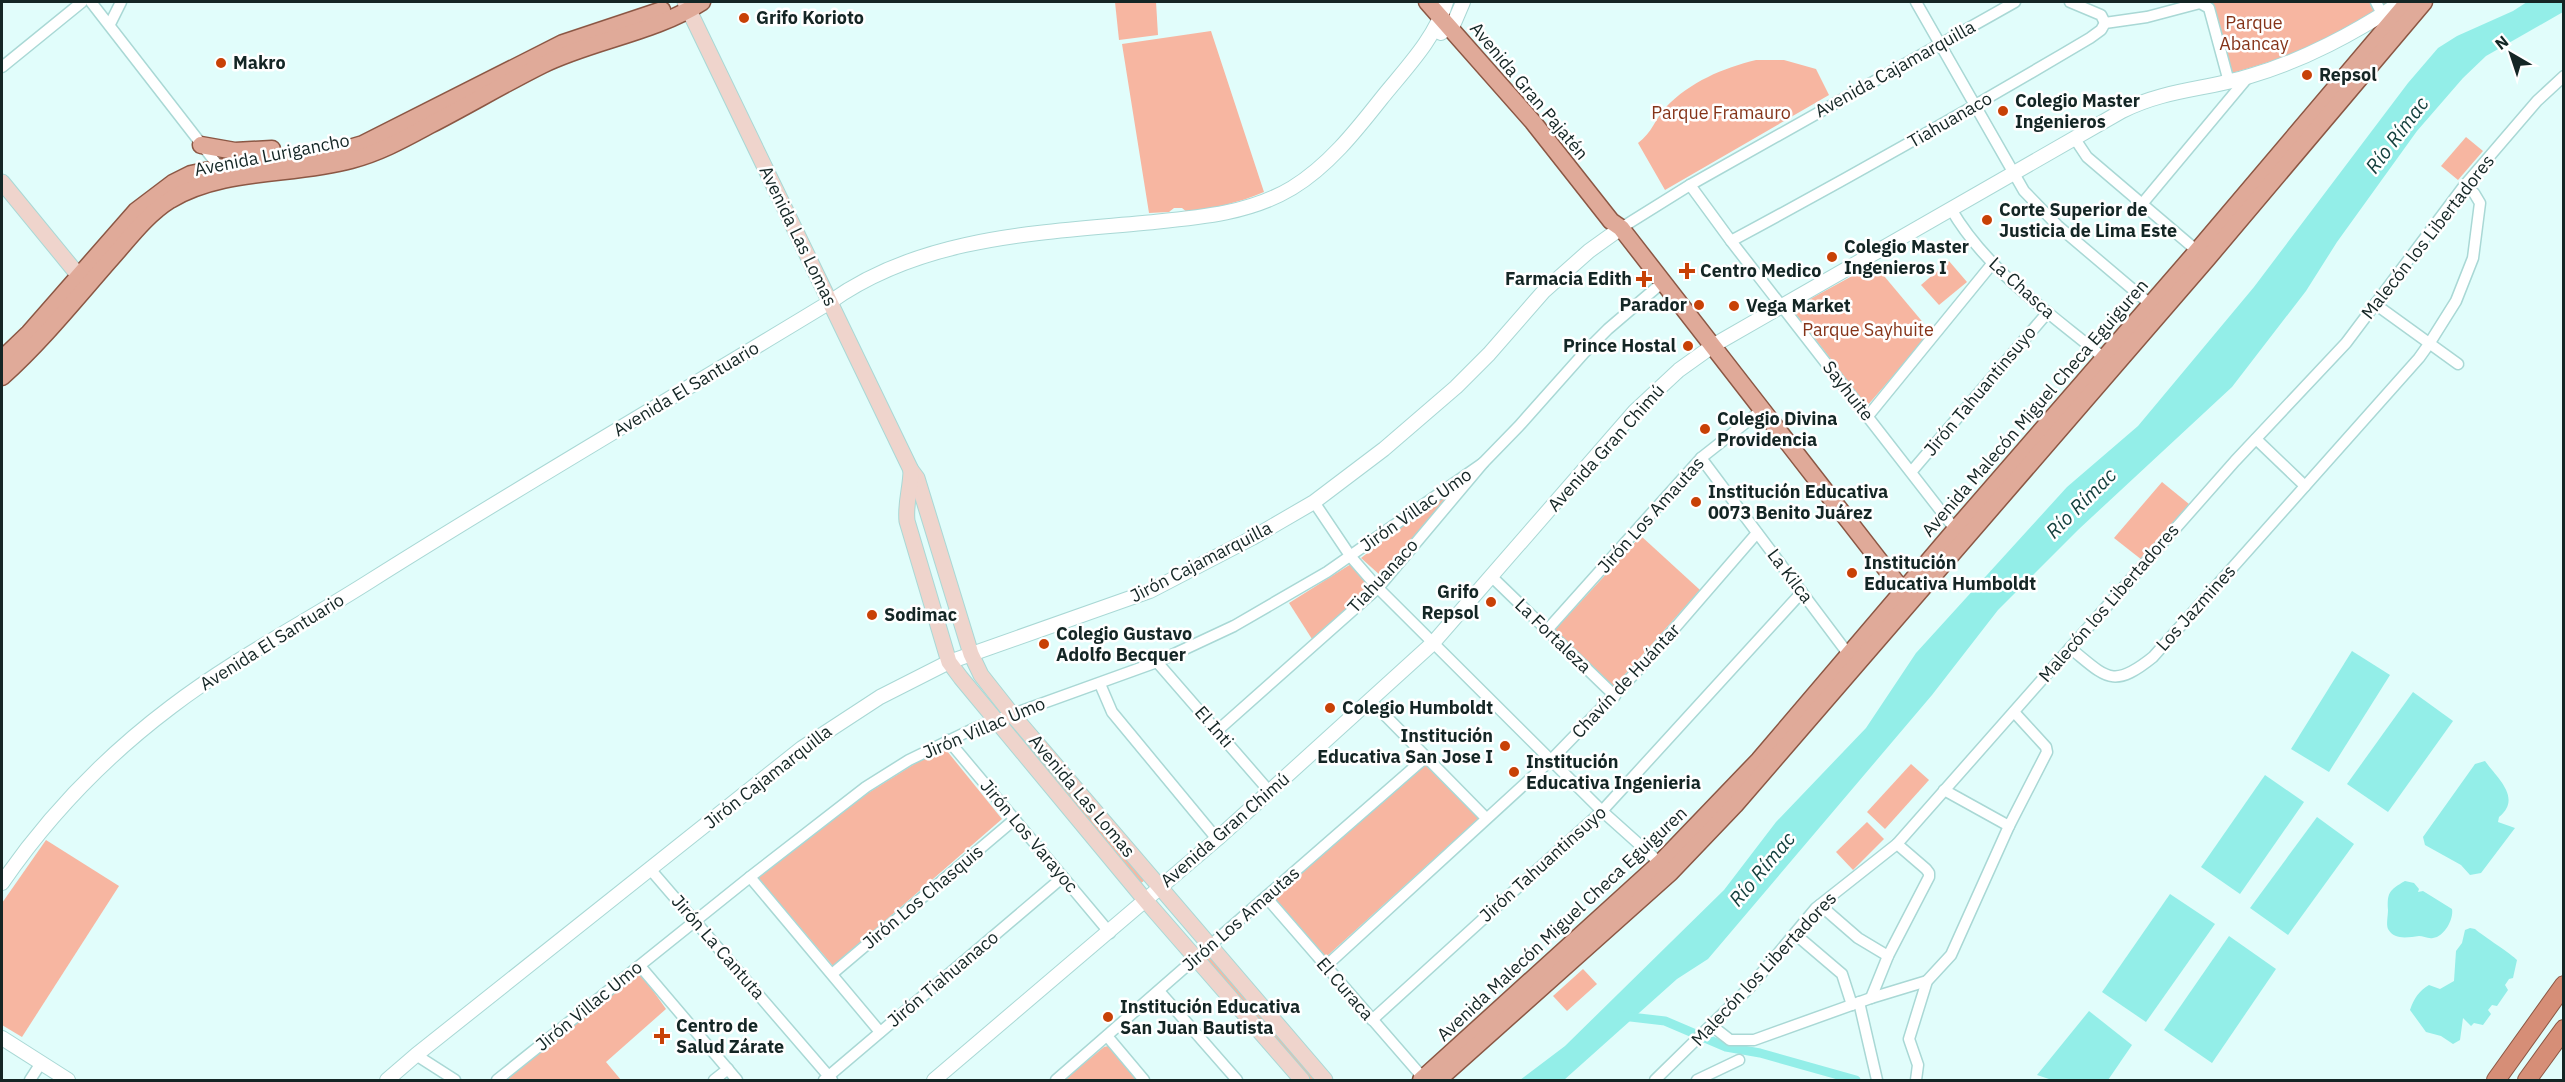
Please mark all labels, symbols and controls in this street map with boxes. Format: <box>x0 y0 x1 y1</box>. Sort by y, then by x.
place label: Grifo Korioto <box>756 6 864 29</box>
marker: Grifo Korioto <box>737 11 751 25</box>
park label: Parque Abancay <box>2219 11 2289 55</box>
street label: Avenida Cajamarquilla <box>1810 15 1979 122</box>
street label: Avenida Gran Pajatén <box>1465 17 1594 164</box>
north arrow <box>2481 24 2541 84</box>
text: N <box>2491 31 2512 54</box>
place label: Makro <box>233 51 286 74</box>
marker: Makro <box>214 56 228 70</box>
place label: Repsol <box>2319 63 2377 86</box>
marker: Repsol <box>2300 68 2314 82</box>
street label: Tiahuanaco <box>1904 86 1996 153</box>
place label: Colegio Master Ingenieros <box>2015 89 2140 133</box>
water label: Río Rímac <box>2359 91 2435 179</box>
park label: Parque Framauro <box>1651 101 1791 124</box>
marker: Colegio Master Ingenieros <box>1996 104 2010 118</box>
street label: Avenida Lurigancho <box>192 128 351 181</box>
street label: Malecón los Libertadores <box>2356 150 2499 324</box>
street label: Avenida Las Lomas <box>754 162 842 310</box>
place label: Corte Superior de Justicia de Lima Este <box>1999 198 2177 242</box>
marker: Corte Superior de Justicia de Lima Este <box>1980 213 1994 227</box>
place label: Colegio Master Ingenieros I <box>1844 235 1969 279</box>
marker: Colegio Master Ingenieros I <box>1825 250 1839 264</box>
street label: La Chasca <box>1984 252 2061 324</box>
place label: Centro Medico <box>1700 259 1821 282</box>
marker: Centro Medico <box>1678 262 1696 280</box>
place label: Farmacia Edith <box>1505 267 1632 290</box>
marker: Farmacia Edith <box>1637 272 1651 286</box>
street label: Avenida Malecón Miguel Checa Eguiguren <box>1916 274 2153 541</box>
place label: Parador <box>1620 293 1687 316</box>
place label: Vega Market <box>1746 294 1851 317</box>
marker: Parador <box>1692 298 1706 312</box>
marker: Vega Market <box>1727 299 1741 313</box>
park label: Parque Sayhuite <box>1802 318 1934 341</box>
street label: Jirón Tahuantinsuyo <box>1919 321 2041 460</box>
place label: Prince Hostal <box>1563 334 1677 357</box>
street label: Avenida El Santuario <box>609 336 763 441</box>
marker: Prince Hostal <box>1681 339 1695 353</box>
street label: Sayhuite <box>1818 356 1879 425</box>
street label: Avenida Gran Chimú <box>1542 379 1669 516</box>
place label: Colegio Divina Providencia <box>1717 407 1837 451</box>
marker: Colegio Divina Providencia <box>1698 422 1712 436</box>
street label: Jirón Los Amautas <box>1592 452 1709 578</box>
water label: Río Rímac <box>2039 461 2122 544</box>
street label: Jirón Villac Umo <box>1356 463 1476 557</box>
place label: Institución Educativa 0073 Benito Juárez <box>1708 480 1888 524</box>
marker: Institución Educativa 0073 Benito Juárez <box>1689 495 1703 509</box>
street label: Jirón Cajamarquilla <box>1126 516 1276 607</box>
street label: Malecón los Libertadores <box>2033 519 2184 687</box>
street label: Tiahuanaco <box>1342 534 1423 618</box>
street label: La Kilca <box>1762 544 1819 608</box>
place label: Institución Educativa Humboldt <box>1864 551 2036 595</box>
street label: Los Jazmines <box>2151 560 2240 656</box>
marker: Institución Educativa Humboldt <box>1845 566 1859 580</box>
place label: Grifo Repsol <box>1421 580 1480 624</box>
street label: Avenida El Santuario <box>195 588 348 695</box>
street label: La Fortaleza <box>1510 593 1597 678</box>
marker: Grifo Repsol <box>1484 595 1498 609</box>
place label: Sodimac <box>884 603 957 626</box>
marker: Sodimac <box>865 608 879 622</box>
street label: Chavín de Huántar <box>1567 618 1685 743</box>
place label: Colegio Gustavo Adolfo Becquer <box>1056 622 1192 666</box>
marker: Colegio Gustavo Adolfo Becquer <box>1037 637 1051 651</box>
street label: Jirón Villac Umo <box>919 691 1049 764</box>
place label: Colegio Humboldt <box>1342 696 1493 719</box>
street label: El Inti <box>1190 701 1239 752</box>
marker: Colegio Humboldt <box>1323 701 1337 715</box>
street label: Jirón Cajamarquilla <box>699 719 837 834</box>
place label: Institución Educativa San Jose I <box>1317 724 1493 768</box>
street label: Avenida Las Lomas <box>1024 730 1141 862</box>
marker: Institución Educativa San Jose I <box>1498 739 1512 753</box>
place label: Institución Educativa Ingenieria <box>1526 750 1701 794</box>
marker: Institución Educativa Ingenieria <box>1507 765 1521 779</box>
street label: Avenida Gran Chimú <box>1155 767 1294 892</box>
street label: Jirón Los Varayoc <box>975 774 1083 897</box>
street label: Avenida Malecón Miguel Checa Eguiguren <box>1432 801 1692 1046</box>
street label: Jirón Tahuantinsuyo <box>1475 801 1611 927</box>
water label: Río Rímac <box>1722 825 1801 912</box>
street label: Jirón Los Chasquis <box>858 839 988 954</box>
street label: Jirón Los Amautas <box>1177 861 1304 976</box>
street label: Malecón los Libertadores <box>1686 887 1841 1051</box>
street label: Jirón La Cantuta <box>667 890 770 1004</box>
street label: Jirón Tiahuanaco <box>882 925 1003 1032</box>
street label: El Curaca <box>1312 953 1379 1025</box>
street label: Jirón Villac Umo <box>531 956 647 1056</box>
place label: Institución Educativa San Juan Bautista <box>1120 995 1300 1039</box>
marker: Institución Educativa San Juan Bautista <box>1101 1010 1115 1024</box>
place label: Centro de Salud Zárate <box>676 1014 784 1058</box>
marker: Centro de Salud Zárate <box>653 1027 671 1045</box>

